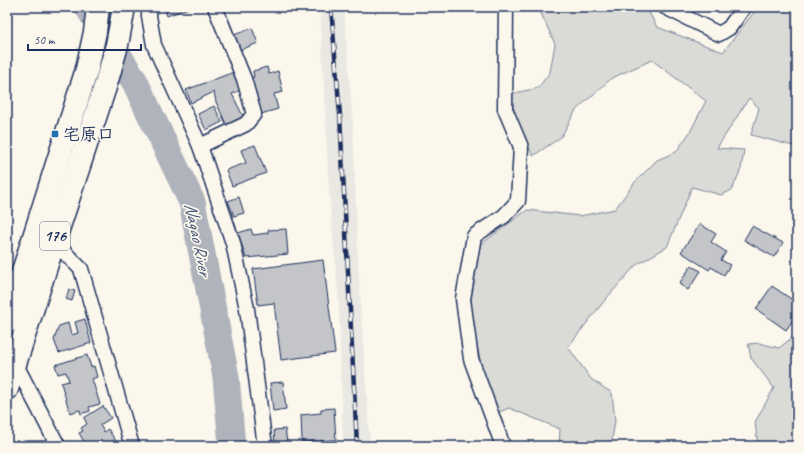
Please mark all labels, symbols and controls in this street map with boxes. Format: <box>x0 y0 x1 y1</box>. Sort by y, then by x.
scale bar <box>28 26 141 52</box>
text: 50 m <box>34 32 56 48</box>
place label: 宅原口 <box>63 124 114 145</box>
marker: 宅原口 <box>50 129 60 139</box>
water label: Nagao River <box>180 201 217 281</box>
road number: 176 <box>40 222 70 250</box>

